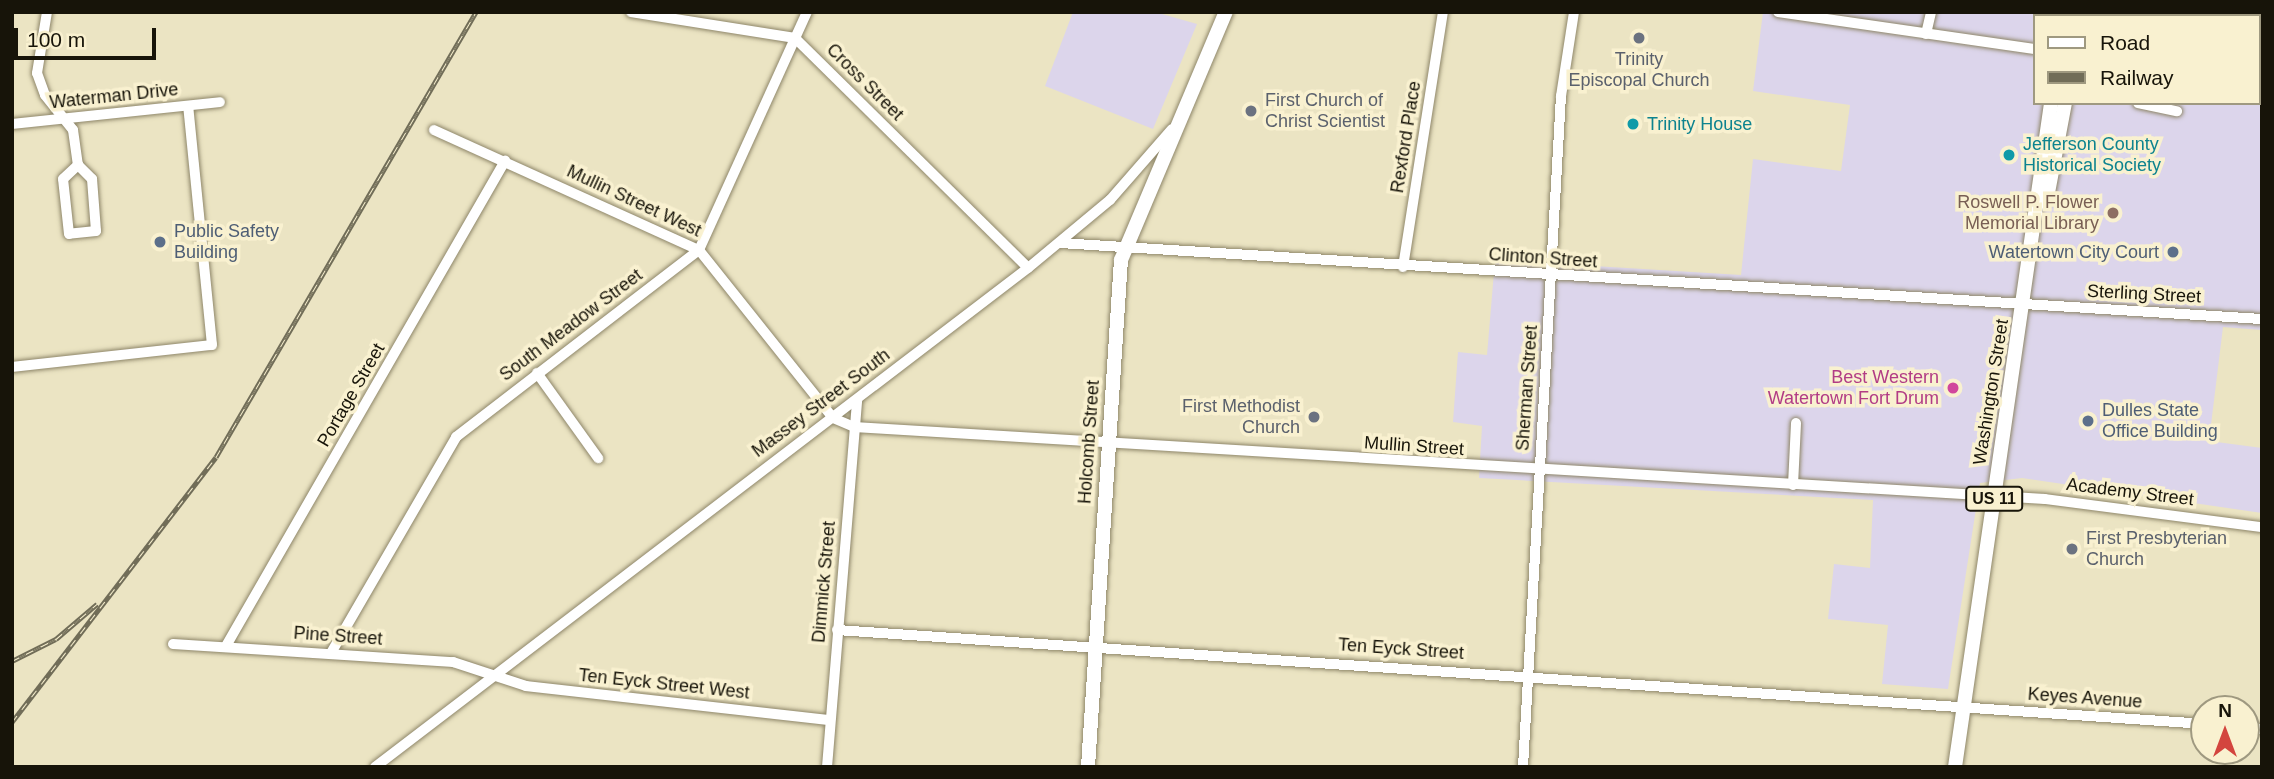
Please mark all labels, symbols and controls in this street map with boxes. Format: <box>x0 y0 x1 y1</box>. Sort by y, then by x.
scale bar <box>18 14 159 58</box>
legend <box>2032 14 2260 105</box>
text: 100 m <box>27 28 85 51</box>
marker: Trinity Episcopal Church <box>1631 30 1647 46</box>
text: Road <box>2100 31 2150 54</box>
street label: Cross Street <box>822 39 908 125</box>
place label: Trinity Episcopal Church <box>1568 49 1710 92</box>
text: Railway <box>2100 66 2174 89</box>
street label: Waterman Drive <box>49 78 179 114</box>
street label: Rexford Place <box>1386 79 1426 195</box>
place label: First Church of Christ Scientist <box>1265 90 1385 132</box>
marker: First Church of Christ Scientist <box>1243 103 1259 119</box>
place label: Trinity House <box>1647 113 1752 135</box>
marker: Trinity House <box>1625 116 1641 132</box>
place label: Jefferson County Historical Society <box>2023 134 2161 176</box>
marker: Jefferson County Historical Society <box>2001 147 2017 163</box>
street label: Mullin Street West <box>563 160 705 242</box>
place label: Roswell P. Flower Memorial Library <box>1957 192 2099 234</box>
marker: Roswell P. Flower Memorial Library <box>2105 205 2121 221</box>
place label: Public Safety Building <box>174 221 279 264</box>
marker: Public Safety Building <box>152 234 168 250</box>
place label: Watertown City Court <box>1989 241 2159 263</box>
street label: Clinton Street <box>1488 243 1598 273</box>
marker: Watertown City Court <box>2165 244 2181 260</box>
street label: South Meadow Street <box>495 264 647 386</box>
street label: Sterling Street <box>2086 280 2202 308</box>
street label: Washington Street <box>1969 318 2013 466</box>
street label: Sherman Street <box>1512 324 1542 452</box>
street label: Portage Street <box>313 339 389 451</box>
street label: Massey Street South <box>748 344 894 462</box>
place label: Best Western Watertown Fort Drum <box>1768 367 1939 410</box>
street label: Holcomb Street <box>1074 379 1104 505</box>
marker: Best Western Watertown Fort Drum <box>1945 380 1961 396</box>
place label: First Methodist Church <box>1182 396 1300 438</box>
place label: Dulles State Office Building <box>2102 400 2218 442</box>
marker: First Methodist Church <box>1306 409 1322 425</box>
marker: Dulles State Office Building <box>2080 413 2096 429</box>
street label: Mullin Street <box>1363 432 1465 460</box>
street label: Academy Street <box>2065 473 2195 511</box>
road number: US 11 <box>1964 486 2024 512</box>
street label: Dimmick Street <box>808 520 840 644</box>
place label: First Presbyterian Church <box>2086 528 2227 570</box>
marker: First Presbyterian Church <box>2064 541 2080 557</box>
street label: Pine Street <box>293 622 383 650</box>
street label: Ten Eyck Street <box>1337 634 1465 664</box>
street label: Ten Eyck Street West <box>577 664 751 704</box>
street label: Keyes Avenue <box>2027 683 2143 713</box>
north arrow <box>2190 695 2260 765</box>
text: N <box>2218 700 2232 721</box>

